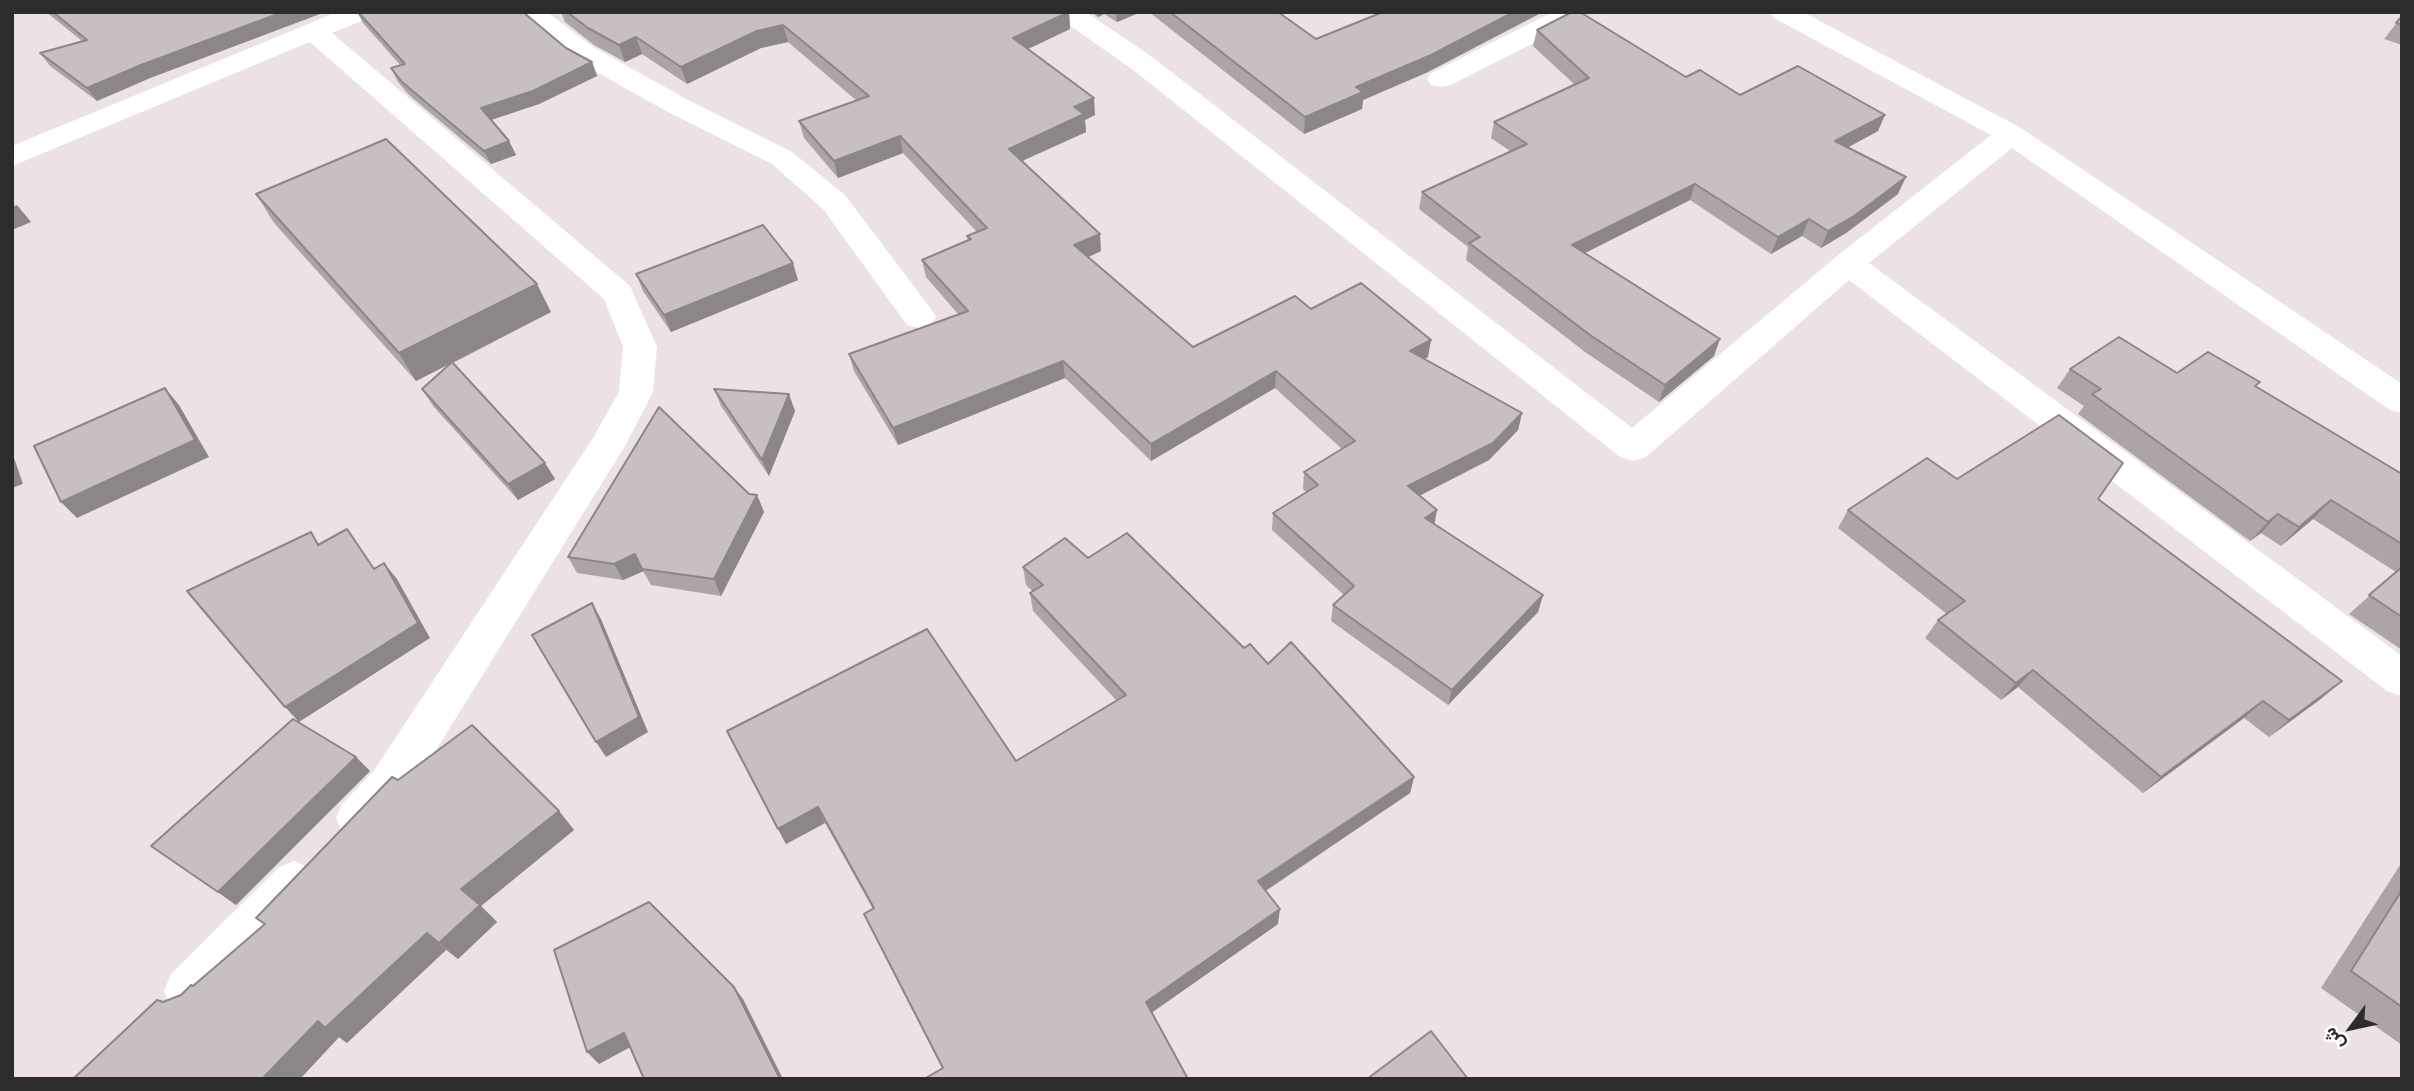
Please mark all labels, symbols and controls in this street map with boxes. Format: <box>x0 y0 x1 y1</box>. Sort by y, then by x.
north arrow <box>2316 993 2386 1063</box>
text: ش <box>2318 1024 2349 1055</box>

